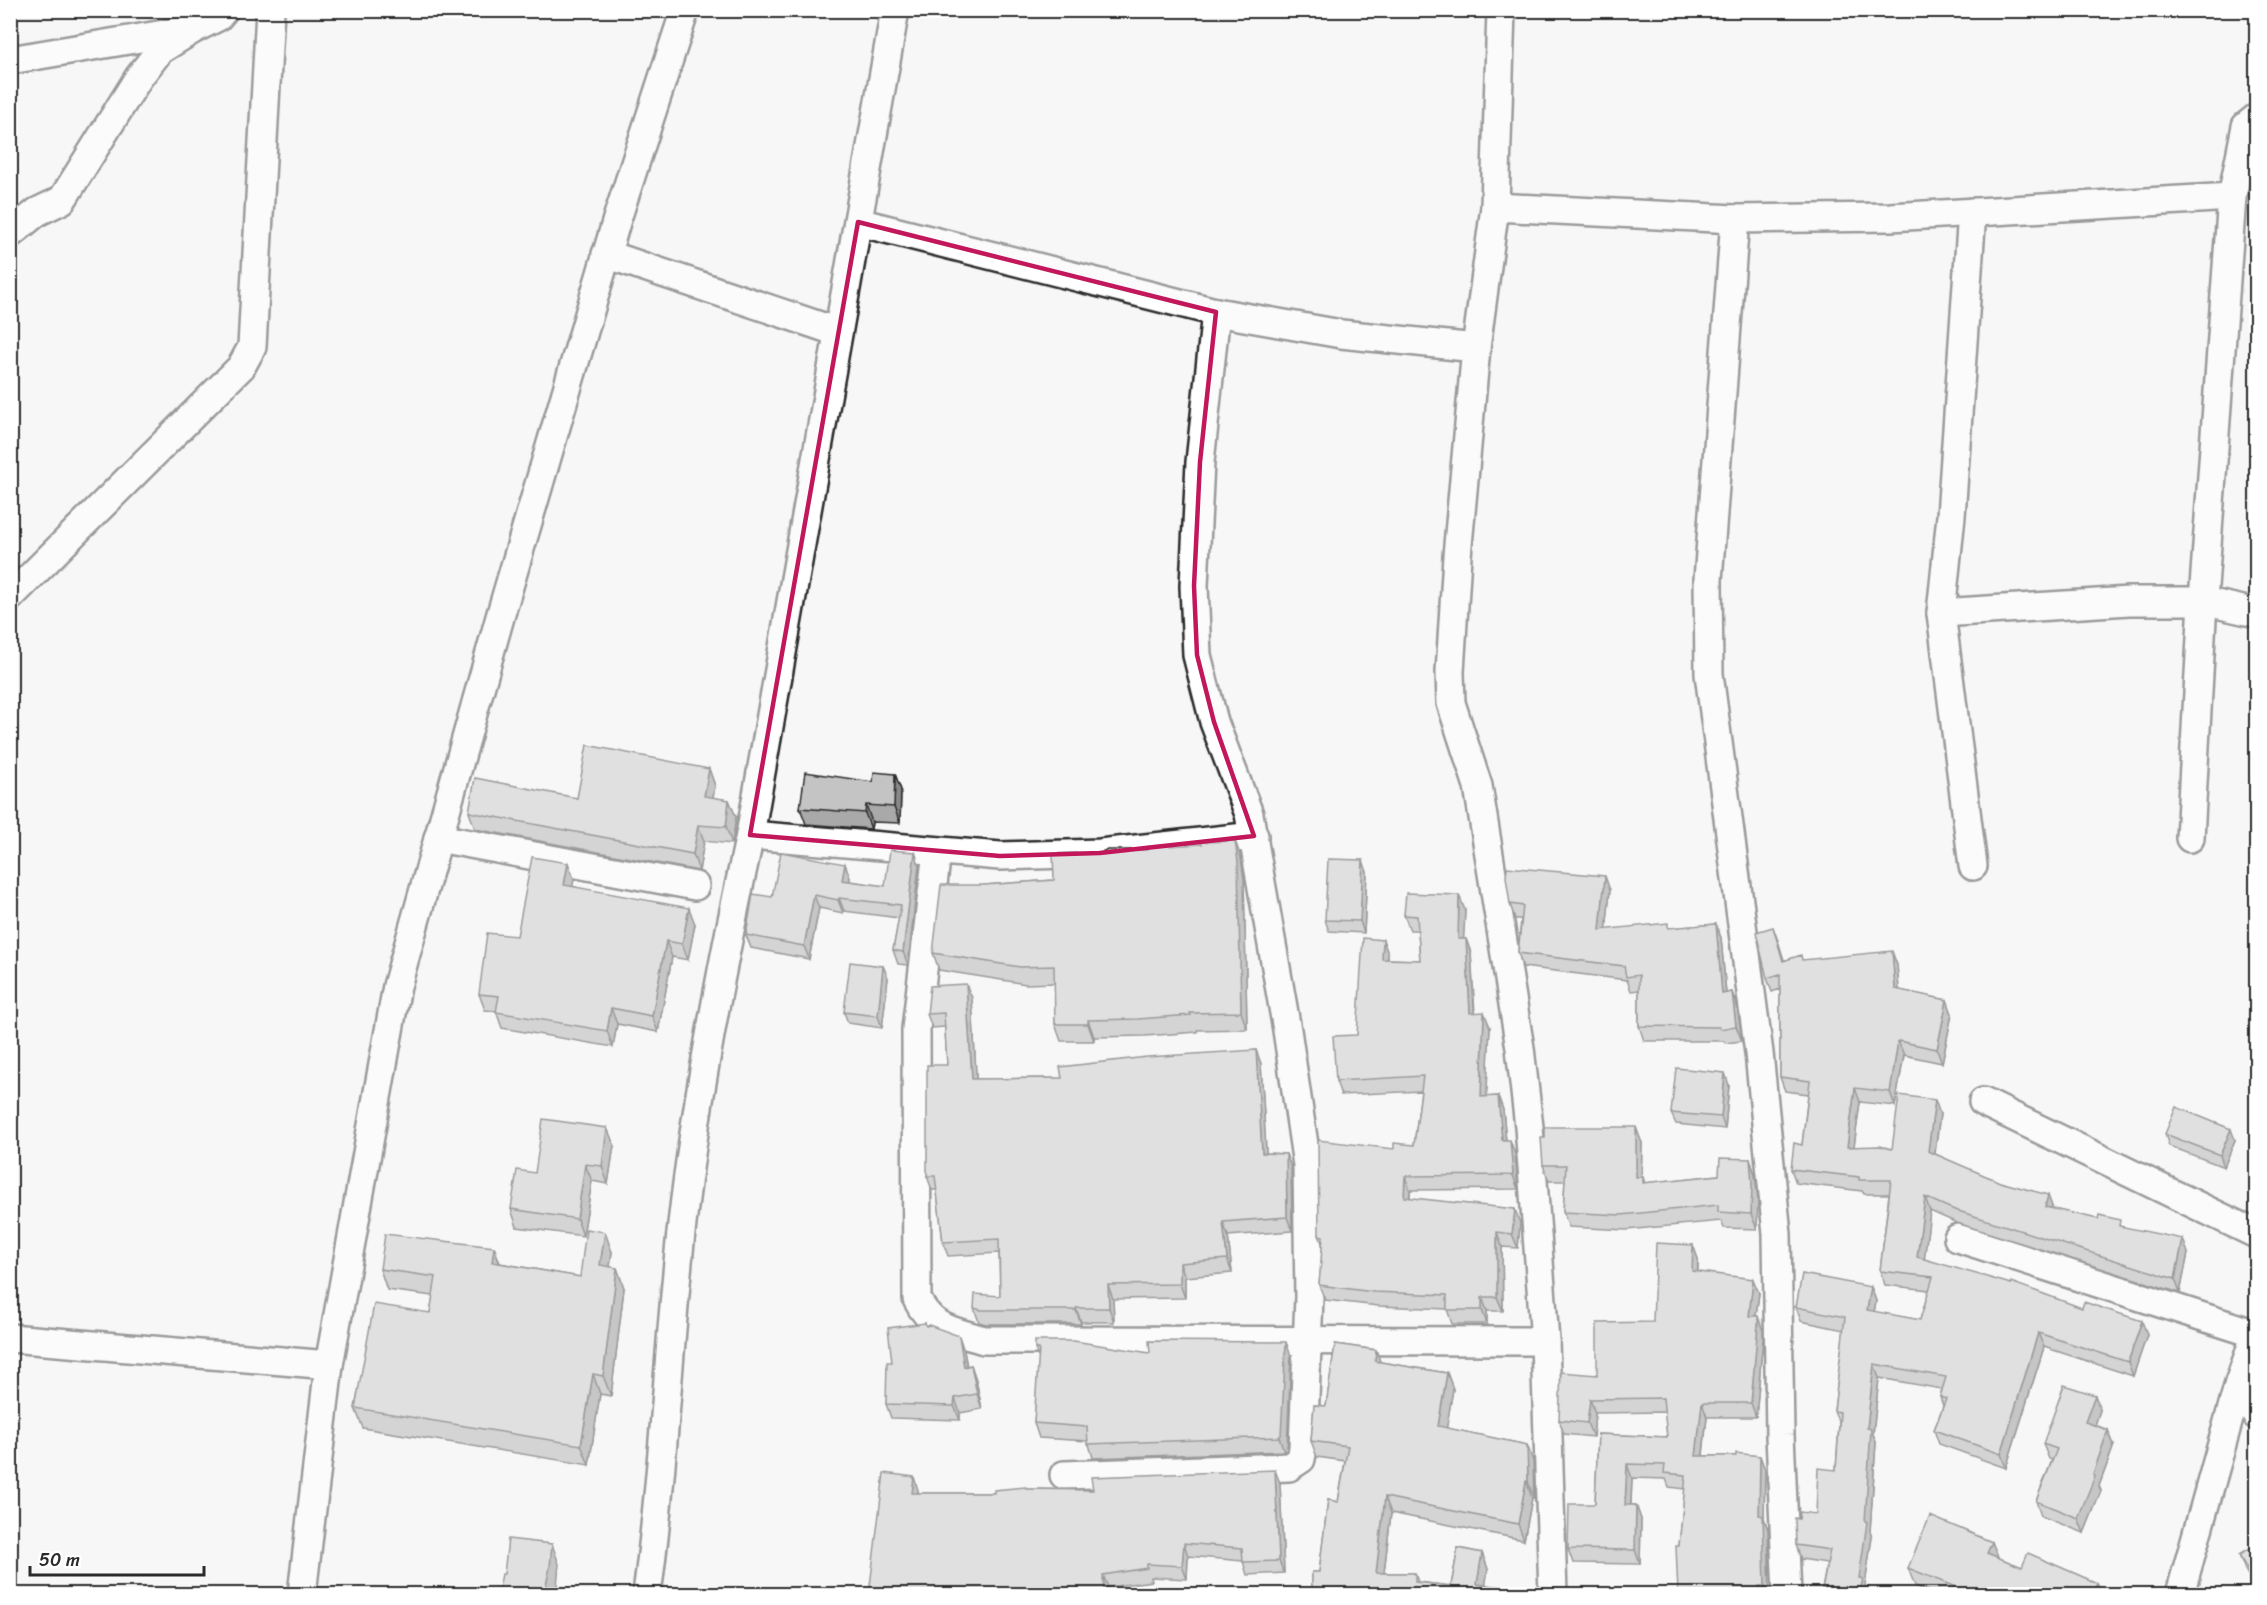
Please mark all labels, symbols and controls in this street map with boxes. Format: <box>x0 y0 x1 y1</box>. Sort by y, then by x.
scale bar <box>30 1539 204 1577</box>
text: 50 m <box>39 1544 80 1576</box>

